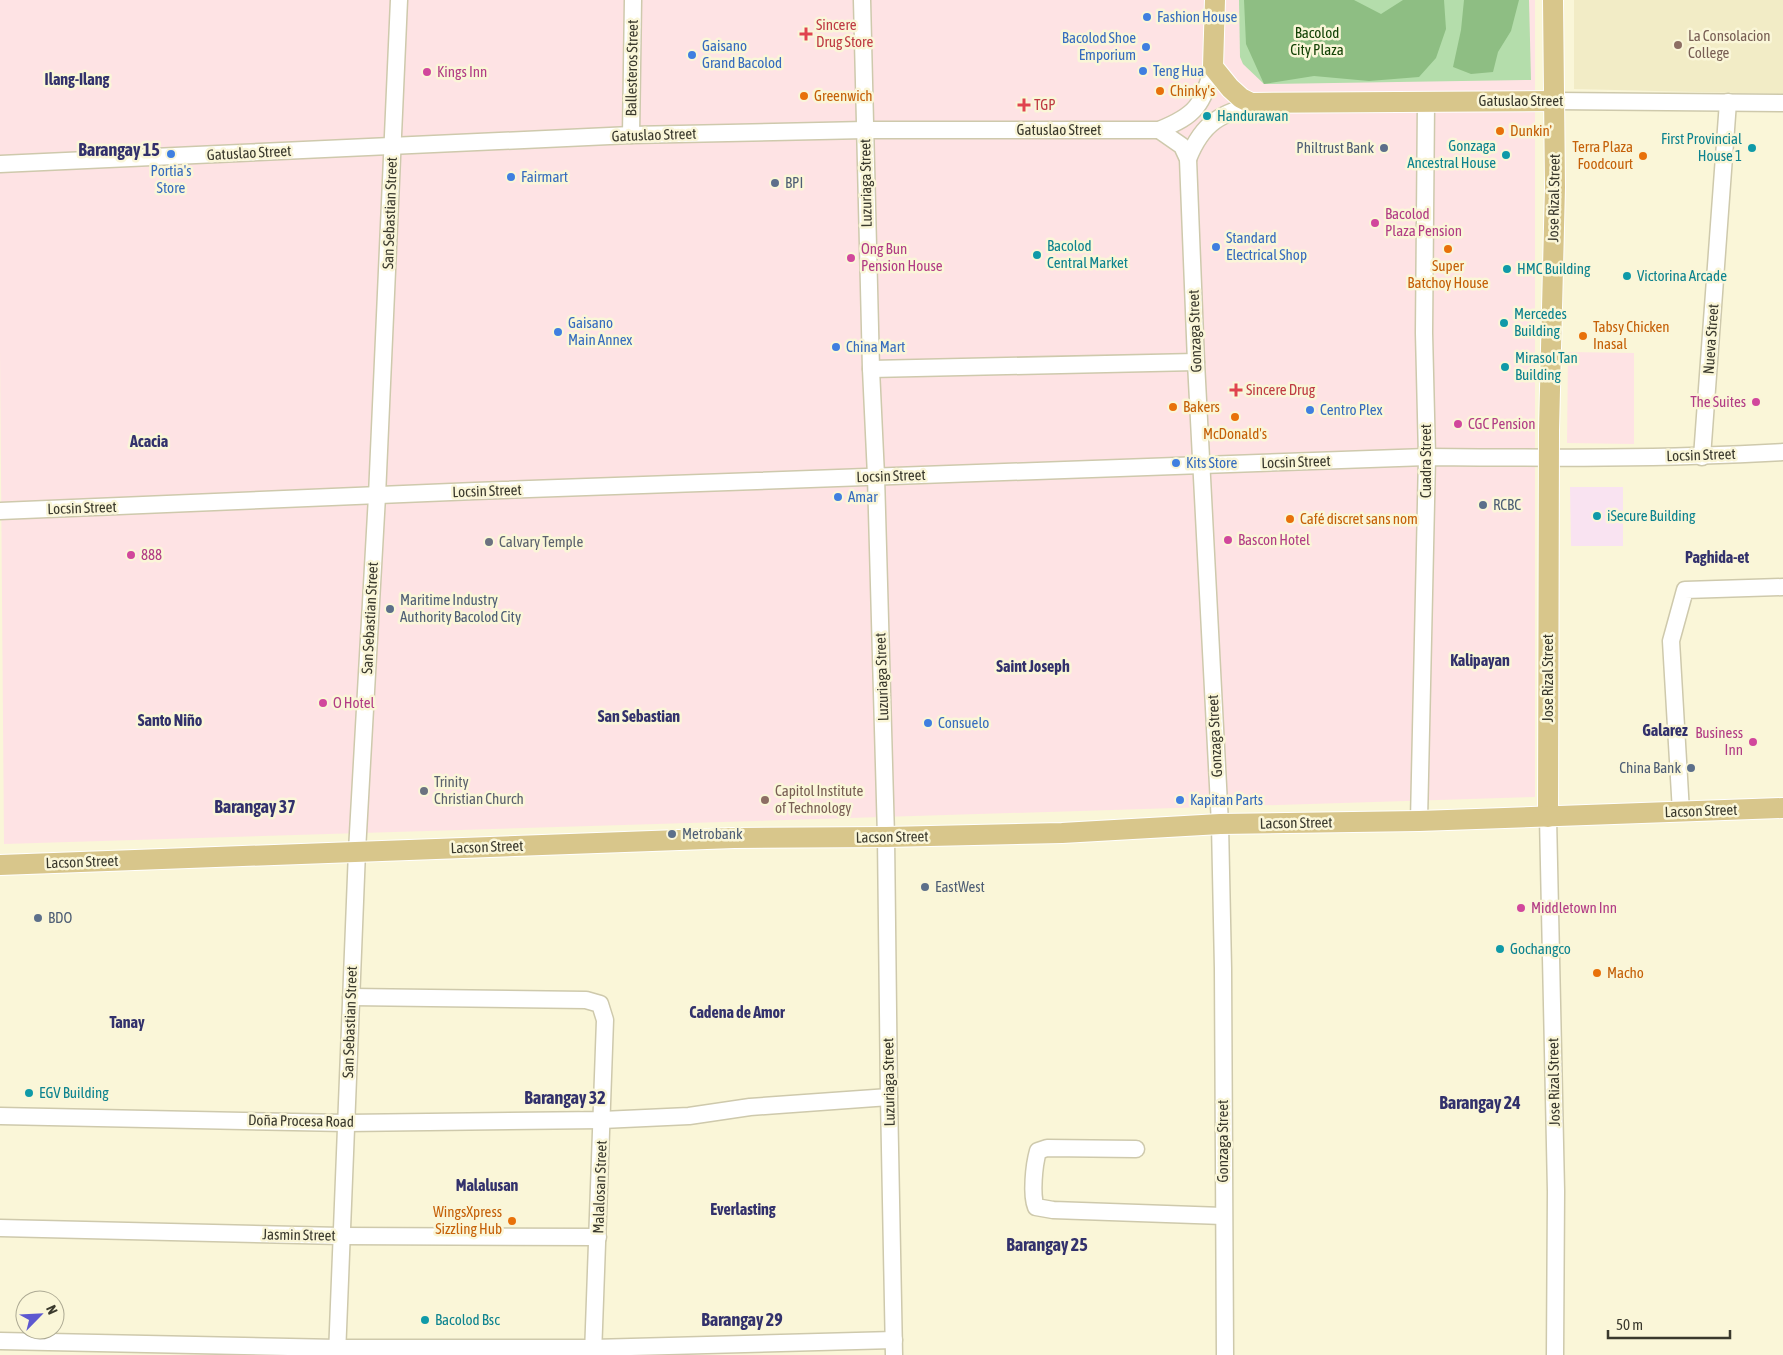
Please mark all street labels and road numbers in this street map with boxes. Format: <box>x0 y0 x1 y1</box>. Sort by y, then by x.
street label: Ballesteros Street <box>622 19 641 116</box>
street label: Gatuslao Street <box>1479 92 1563 109</box>
street label: Gatuslao Street <box>1017 121 1101 138</box>
street label: Gatuslao Street <box>611 125 697 144</box>
street label: Luzuriaga Street <box>856 139 875 227</box>
street label: Gatuslao Street <box>206 142 292 163</box>
street label: Jose Rizal Street <box>1544 154 1563 242</box>
street label: San Sebastian Street <box>379 157 400 269</box>
street label: Gonzaga Street <box>1185 289 1204 373</box>
street label: Nueva Street <box>1700 303 1721 375</box>
street label: Cuadra Street <box>1417 424 1434 498</box>
street label: Locsin Street <box>1666 445 1736 464</box>
street label: Locsin Street <box>1261 452 1331 471</box>
street label: Locsin Street <box>856 466 926 485</box>
street label: Locsin Street <box>452 481 522 500</box>
street label: Locsin Street <box>47 498 117 517</box>
street label: San Sebastian Street <box>358 562 381 674</box>
street label: Luzuriaga Street <box>871 632 892 722</box>
street label: Jose Rizal Street <box>1539 634 1556 722</box>
street label: Gonzaga Street <box>1204 694 1225 778</box>
street label: Lacson Street <box>1664 801 1738 820</box>
street label: Lacson Street <box>1259 813 1333 832</box>
street label: Lacson Street <box>855 827 929 846</box>
street label: Lacson Street <box>450 837 524 856</box>
street label: Lacson Street <box>45 852 119 871</box>
street label: San Sebastian Street <box>339 966 360 1078</box>
street label: Luzuriaga Street <box>879 1038 898 1126</box>
street label: Jose Rizal Street <box>1544 1038 1563 1126</box>
street label: Gonzaga Street <box>1214 1100 1231 1182</box>
street label: Doña Procesa Road <box>248 1111 354 1130</box>
street label: Malalosan Street <box>589 1140 610 1234</box>
street label: Jasmin Street <box>262 1225 336 1244</box>

